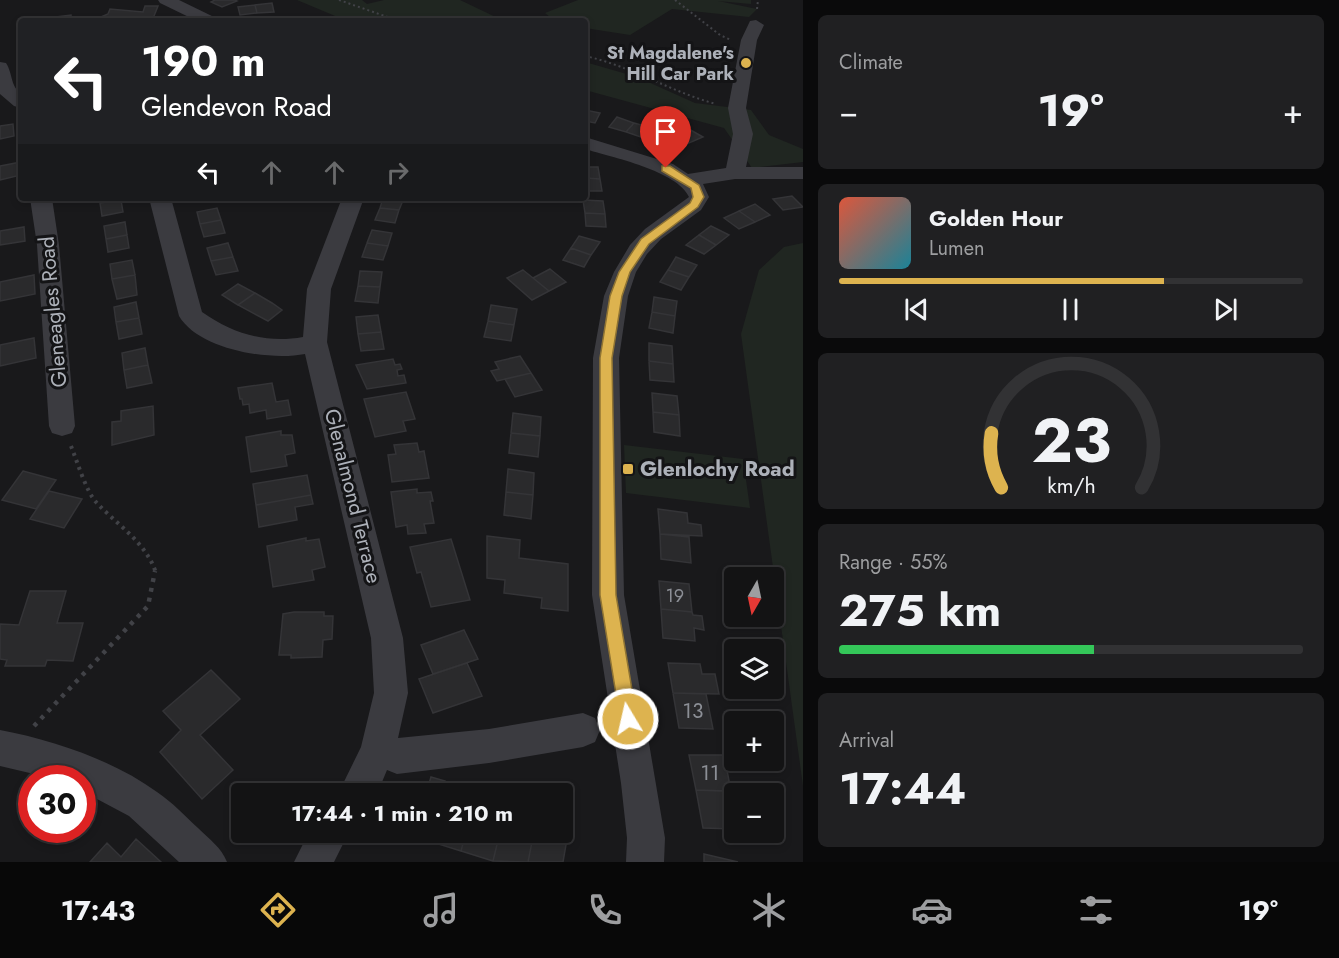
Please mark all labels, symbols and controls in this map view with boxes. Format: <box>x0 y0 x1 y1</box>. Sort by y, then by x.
text: 190 m <box>141 31 265 92</box>
place label: St Magdalene's Hill Car Park <box>607 40 735 87</box>
icon: left <box>42 42 120 120</box>
text: Climate <box>839 48 903 77</box>
marker: St Magdalene's Hill Car Park <box>739 56 753 70</box>
text: 19° <box>1037 78 1104 143</box>
text: Glendevon Road <box>141 87 332 126</box>
text: − <box>839 88 858 135</box>
text: + <box>1283 88 1303 135</box>
pin <box>640 106 691 168</box>
icon: arrive <box>649 115 682 148</box>
icon: left <box>192 156 225 189</box>
icon: ahead <box>255 156 288 189</box>
icon: ahead <box>318 156 351 189</box>
icon: right <box>381 156 414 189</box>
text: Golden Hour <box>929 202 1063 234</box>
text: Lumen <box>929 234 985 263</box>
street label: Gleneagles Road <box>31 235 75 389</box>
icon: previous <box>900 293 933 326</box>
icon: pause <box>1054 293 1087 326</box>
icon: next <box>1209 293 1242 326</box>
text: 23 <box>1031 395 1111 485</box>
street label: Glenalmond Terrace <box>317 406 389 587</box>
place label: Glenlochy Road <box>640 454 795 484</box>
marker: Glenlochy Road <box>621 462 635 476</box>
text: km/h <box>1047 470 1095 501</box>
text: Range · 55% <box>839 548 948 577</box>
north arrow <box>724 567 784 627</box>
map controls <box>724 567 784 843</box>
text: 275 km <box>839 578 1001 643</box>
house number: 19 <box>666 583 684 609</box>
button: layers <box>724 639 784 699</box>
position arrow <box>596 687 660 751</box>
house number: 13 <box>683 696 703 726</box>
button: + <box>724 711 784 771</box>
text: Arrival <box>839 726 894 755</box>
text: 17:44 <box>839 756 966 821</box>
house number: 11 <box>701 758 719 788</box>
speed limit sign: 30 <box>18 765 96 843</box>
button: − <box>724 783 784 843</box>
text: 17:44 · 1 min · 210 m <box>291 797 513 829</box>
icon: directions <box>257 889 299 931</box>
icon: music <box>420 889 462 931</box>
icon: phone <box>584 889 626 931</box>
icon: climate <box>748 889 790 931</box>
icon: car <box>911 889 953 931</box>
icon: filters <box>1075 889 1117 931</box>
text: 17:43 <box>61 891 135 930</box>
text: 19° <box>1238 891 1278 930</box>

